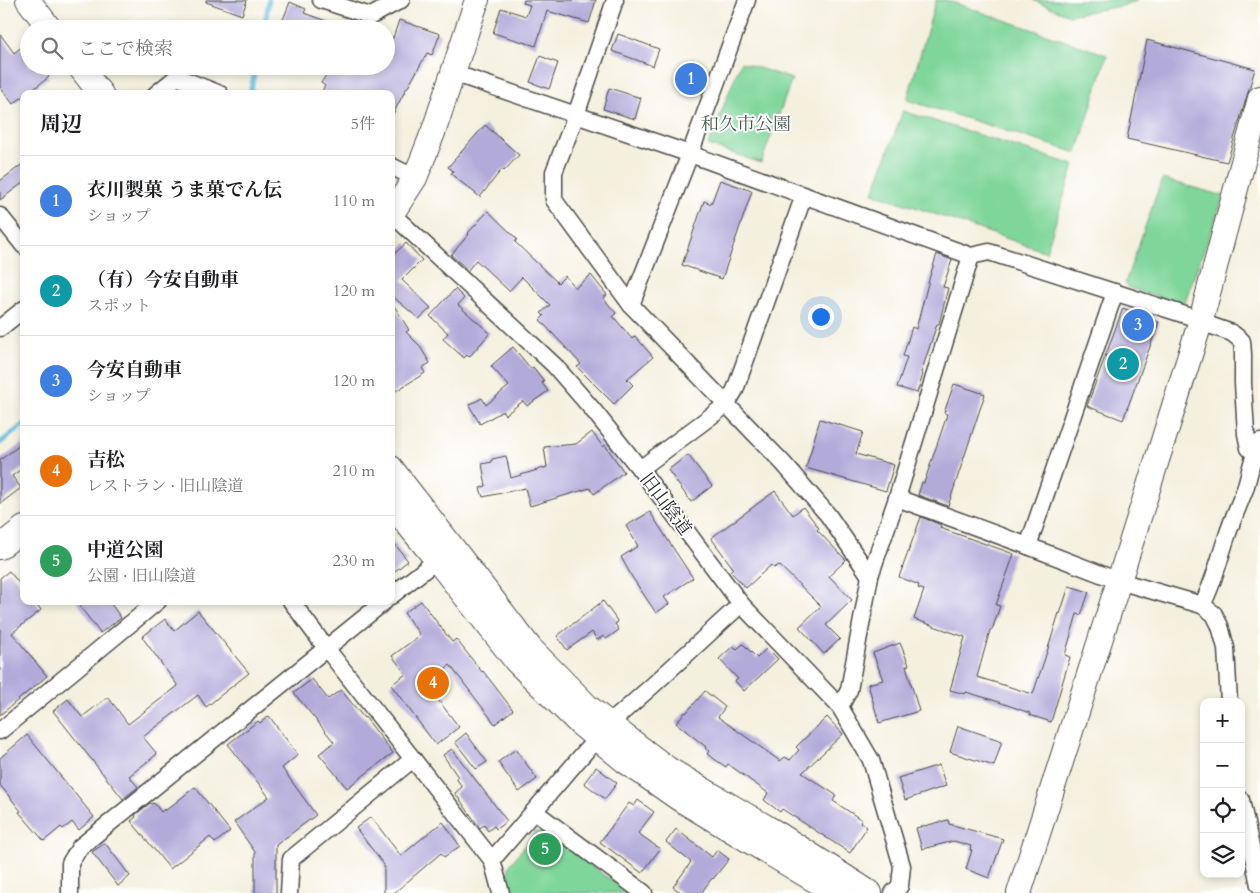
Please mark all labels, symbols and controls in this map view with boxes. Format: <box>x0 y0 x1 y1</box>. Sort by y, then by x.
search box <box>20 20 395 75</box>
icon: search <box>38 34 66 62</box>
text: ここで検索 <box>78 36 173 62</box>
pin: 1 <box>675 60 707 98</box>
text: 周辺 <box>40 110 82 139</box>
park label: 和久市公園 <box>701 112 791 137</box>
text: 5件 <box>351 113 375 135</box>
text: 衣川製菓 うま菓でん伝 <box>87 177 282 203</box>
text: 1 <box>52 190 60 212</box>
text: 110 m <box>333 190 375 212</box>
text: ショップ <box>87 205 151 227</box>
text: （有）今安自動車 <box>87 267 239 293</box>
text: 2 <box>52 280 60 302</box>
text: 120 m <box>333 280 375 302</box>
text: スポット <box>87 295 151 317</box>
your location <box>808 304 834 330</box>
pin: 3 <box>1122 306 1154 344</box>
pin: 2 <box>1107 345 1139 383</box>
text: 今安自動車 <box>87 357 182 383</box>
text: 3 <box>52 370 60 392</box>
text: 120 m <box>333 370 375 392</box>
text: ショップ <box>87 385 151 407</box>
text: 吉松 <box>87 447 125 473</box>
text: 4 <box>52 460 60 482</box>
text: 210 m <box>333 460 375 482</box>
street label: 旧山陰道 <box>634 468 697 541</box>
text: レストラン · 旧山陰道 <box>87 475 243 497</box>
text: 中道公園 <box>87 537 163 563</box>
text: 5 <box>52 550 60 572</box>
text: 230 m <box>333 550 375 572</box>
text: 公園 · 旧山陰道 <box>87 565 196 587</box>
pin: 4 <box>417 664 449 702</box>
map controls <box>1200 698 1245 878</box>
button: + <box>1200 698 1245 743</box>
button: − <box>1200 743 1245 788</box>
button: locate <box>1200 788 1245 833</box>
pin: 5 <box>529 830 561 868</box>
button: layers <box>1200 833 1245 878</box>

